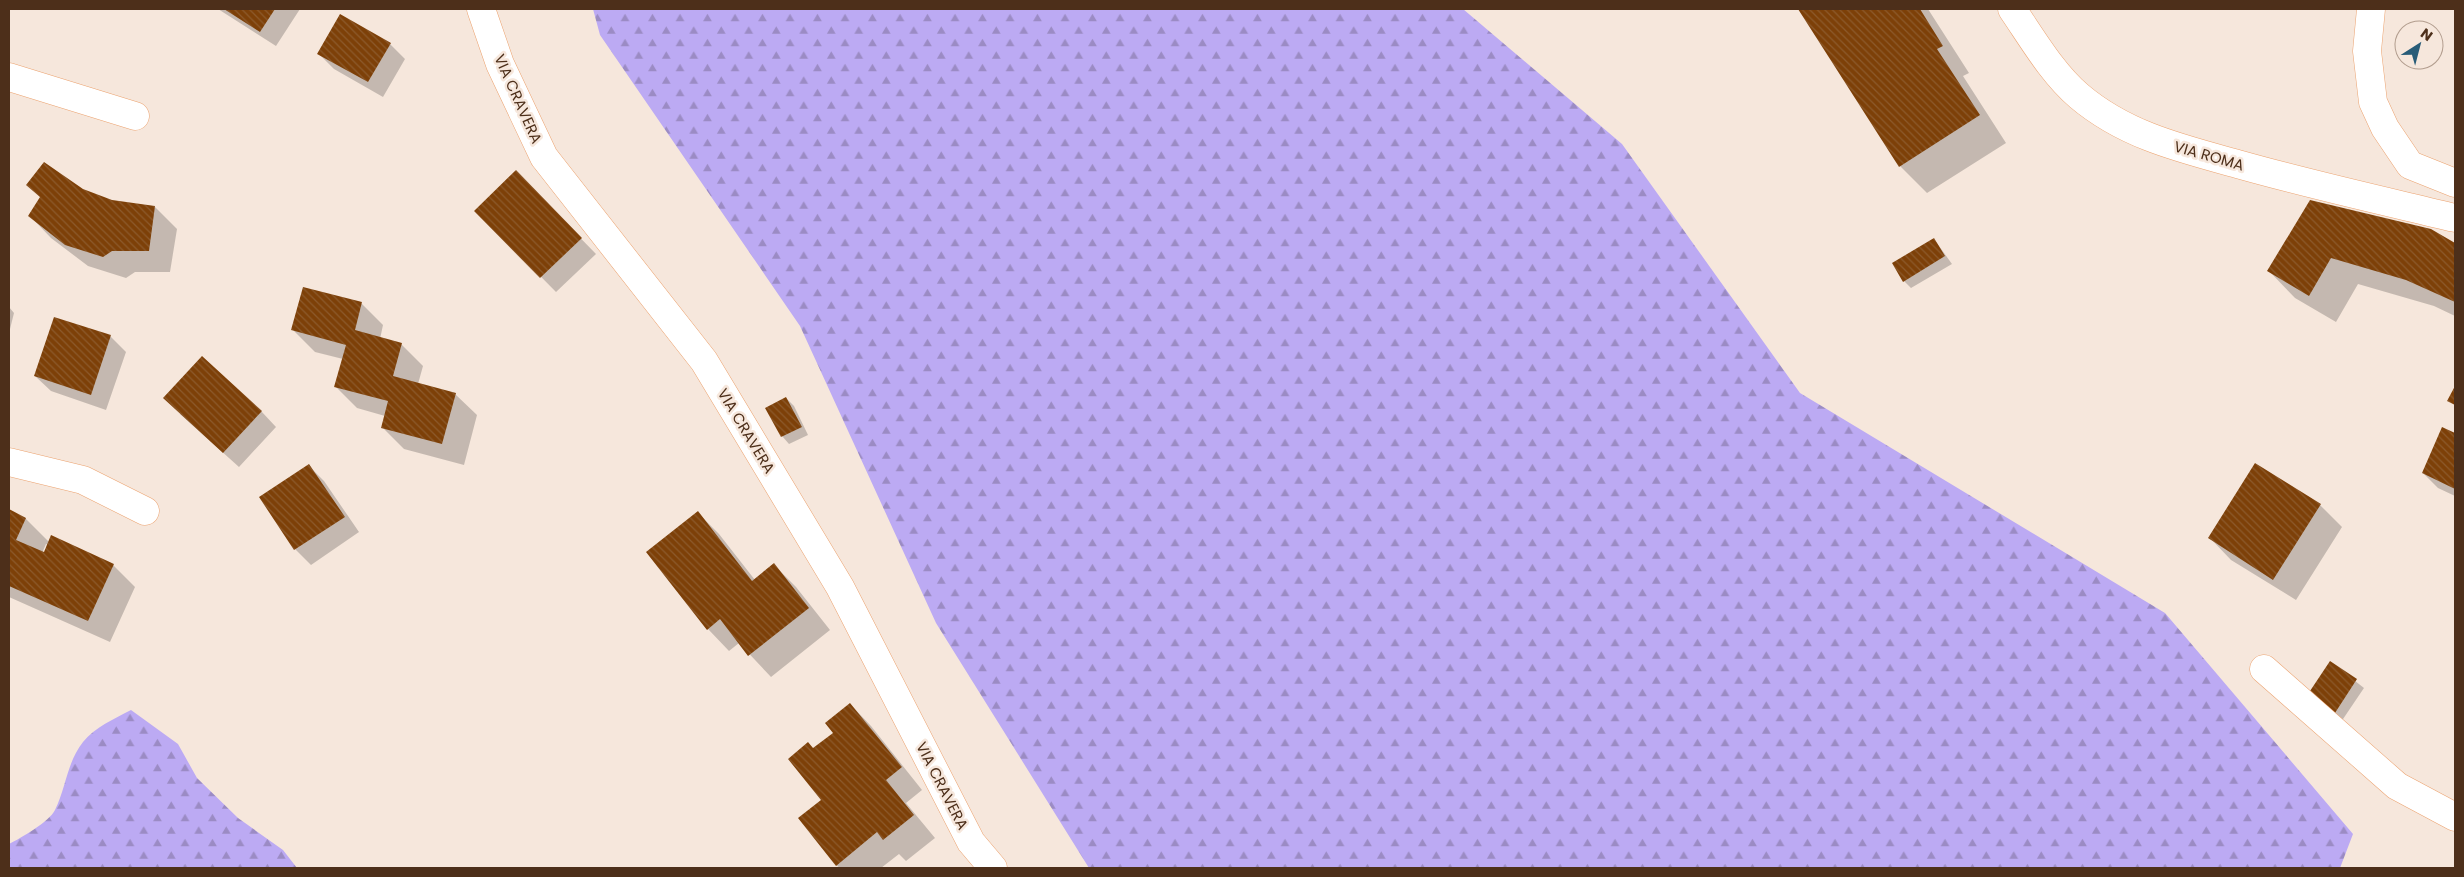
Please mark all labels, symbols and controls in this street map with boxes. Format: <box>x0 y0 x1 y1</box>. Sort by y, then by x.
north arrow <box>2394 20 2444 70</box>
text: N <box>2417 23 2437 46</box>
street label: VIA CRAVERA <box>489 51 548 147</box>
street label: VIA ROMA <box>2172 136 2247 176</box>
street label: VIA CRAVERA <box>713 384 780 477</box>
street label: VIA CRAVERA <box>911 738 974 833</box>

